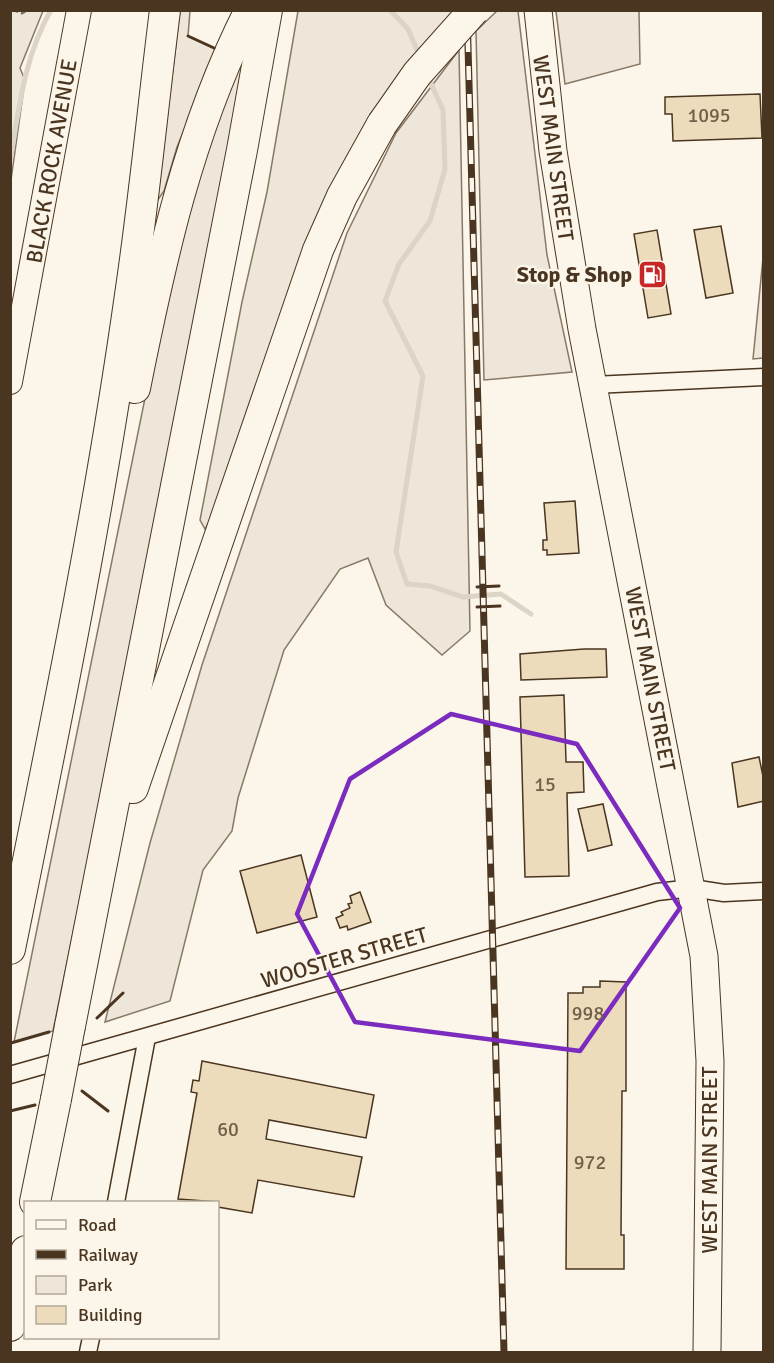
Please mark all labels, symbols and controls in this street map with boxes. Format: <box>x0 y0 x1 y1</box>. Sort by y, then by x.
street label: WEST MAIN STREET <box>527 53 580 243</box>
street label: BLACK ROCK AVENUE <box>20 57 83 265</box>
house number: 1095 <box>687 103 731 128</box>
fuel station icon: Stop & Shop <box>637 258 669 290</box>
place label: Stop & Shop <box>517 261 632 288</box>
street label: WEST MAIN STREET <box>619 585 682 774</box>
house number: 15 <box>534 772 556 797</box>
street label: WOOSTER STREET <box>258 921 431 994</box>
house number: 998 <box>572 1001 604 1026</box>
street label: WEST MAIN STREET <box>696 1066 723 1254</box>
house number: 60 <box>217 1117 239 1142</box>
house number: 972 <box>574 1150 606 1175</box>
legend <box>24 1201 219 1339</box>
text: Road <box>78 1214 117 1236</box>
text: Railway <box>78 1244 139 1266</box>
text: Park <box>78 1274 113 1296</box>
text: Building <box>78 1304 142 1326</box>

